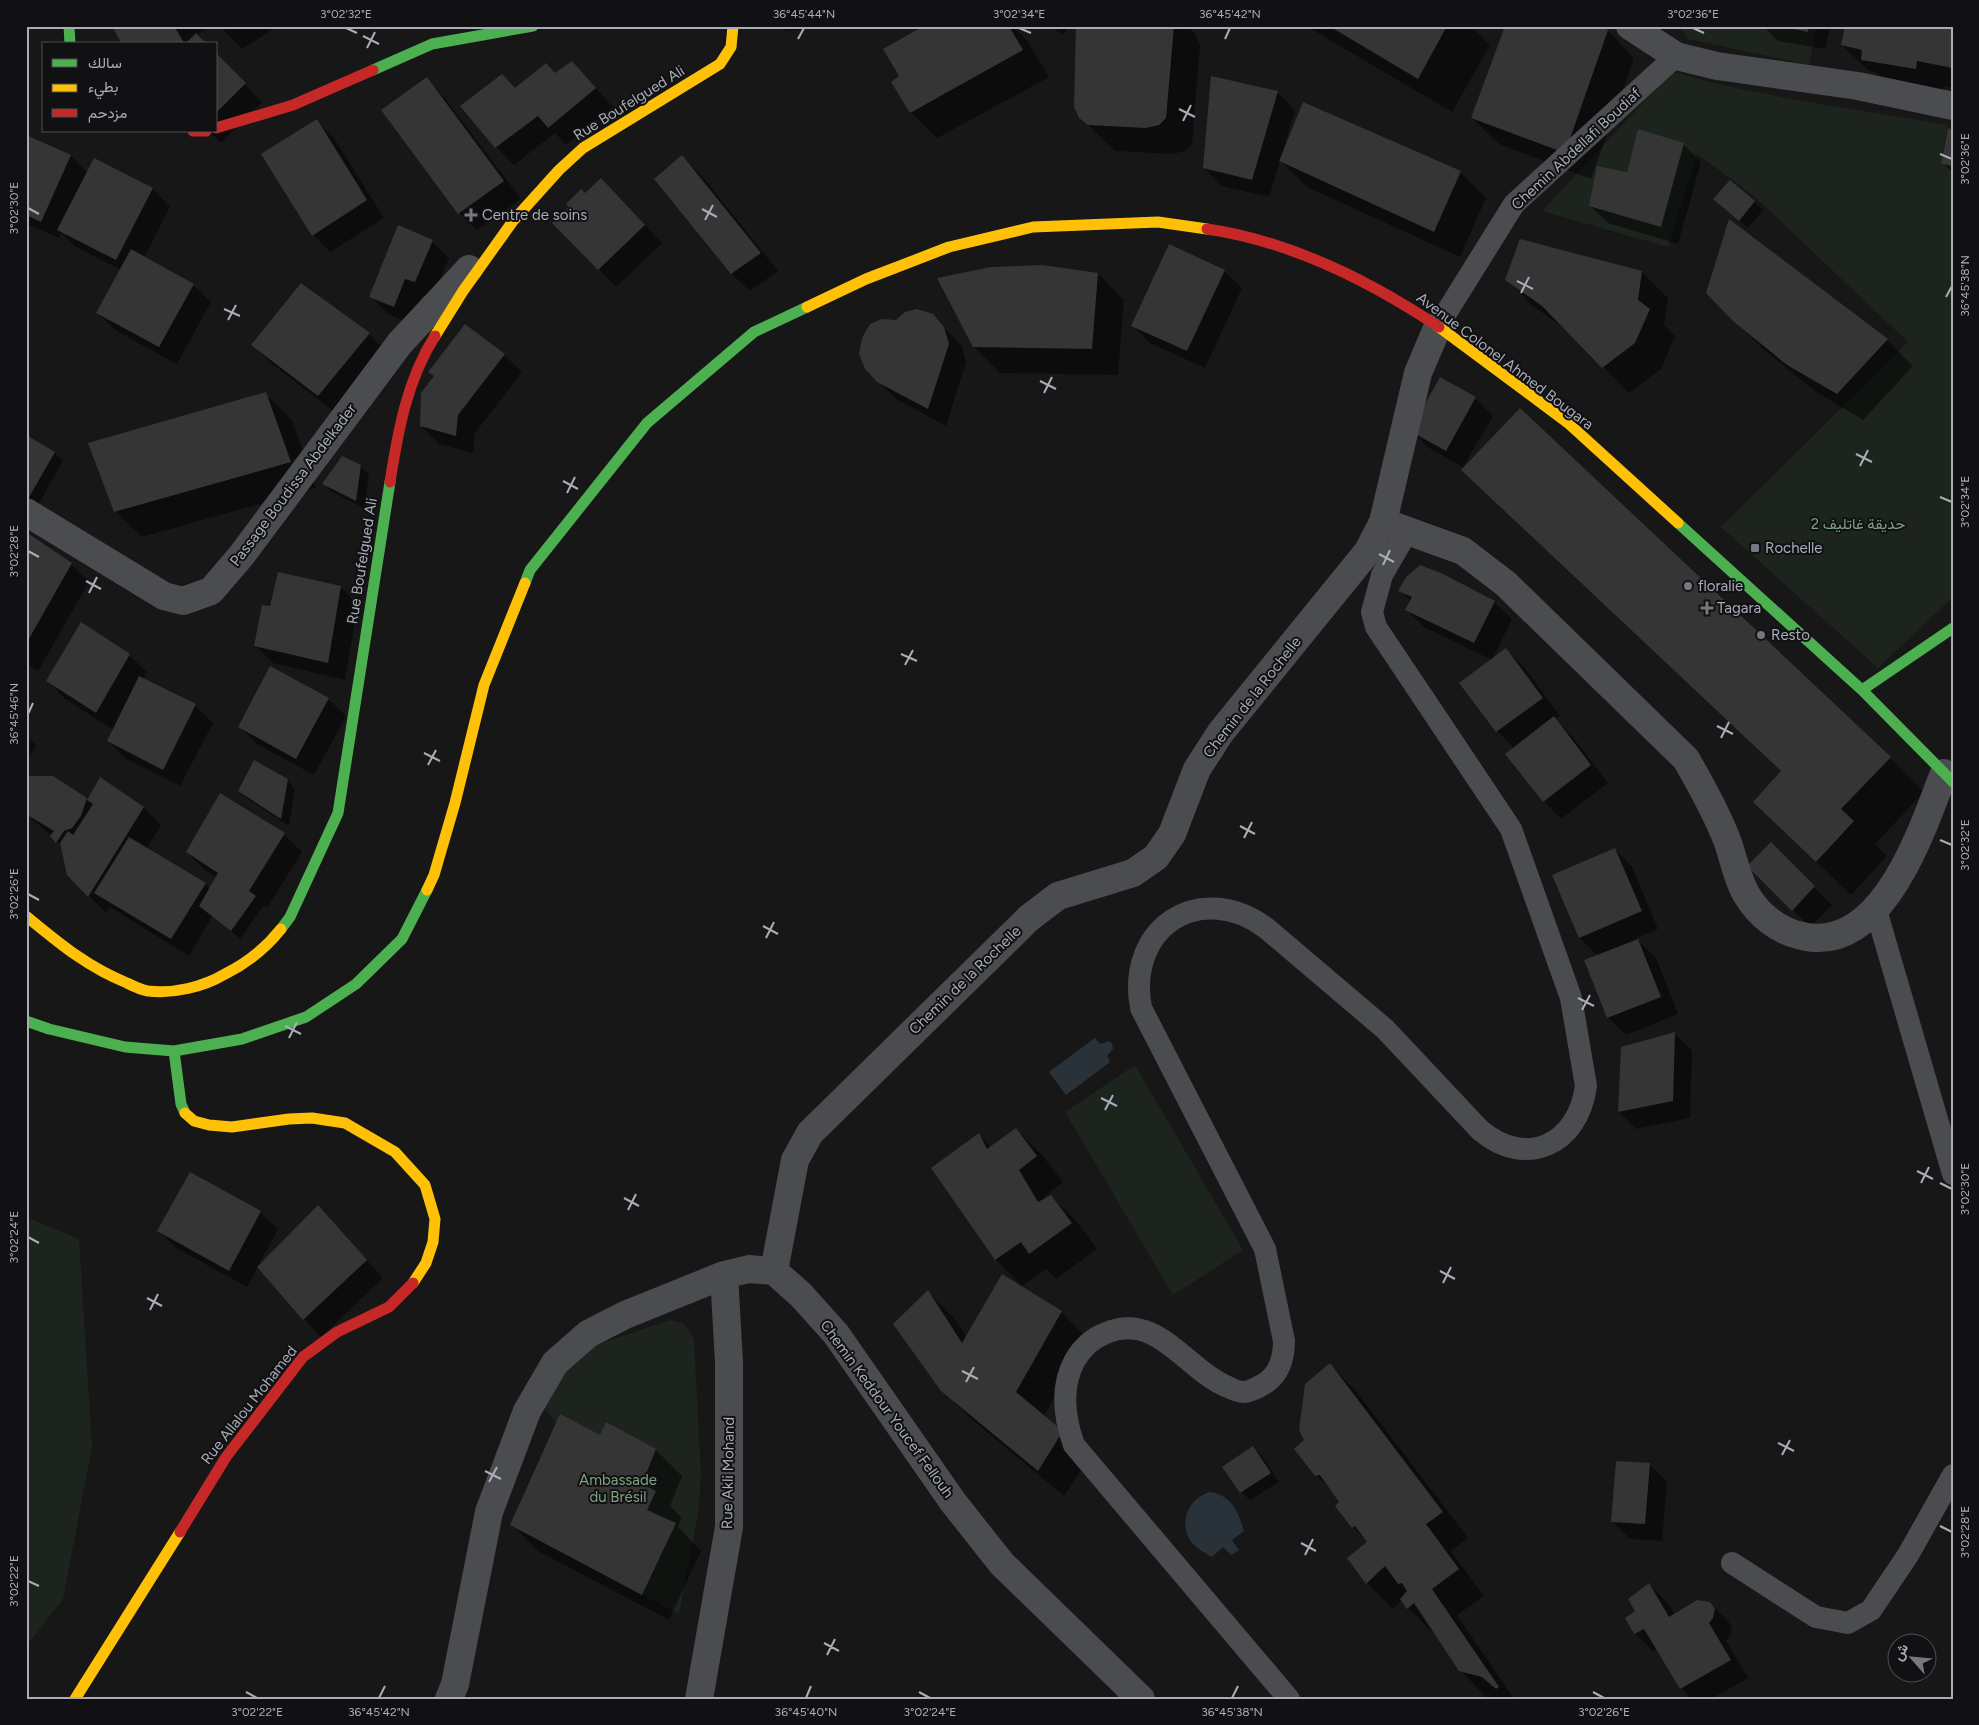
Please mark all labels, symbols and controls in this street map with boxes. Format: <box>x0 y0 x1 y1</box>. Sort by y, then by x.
text: 3°02'32"E <box>320 7 372 21</box>
text: 36°45'44"N <box>773 7 835 21</box>
text: 3°02'34"E <box>993 7 1045 21</box>
text: 36°45'42"N <box>1199 7 1261 21</box>
text: 3°02'36"E <box>1667 7 1719 21</box>
legend <box>42 42 218 132</box>
text: سالك <box>88 54 122 72</box>
street label: Rue Boufelgued Ali <box>570 62 688 144</box>
text: بطيء <box>88 78 118 100</box>
street label: Chemin Abdellafi Boudiaf <box>1508 84 1645 214</box>
text: مزدحم <box>88 104 127 123</box>
text: 3°02'36"E <box>1958 133 1972 185</box>
text: 3°02'30"E <box>7 182 21 234</box>
place label: Centre de soins <box>482 206 587 224</box>
marker: Centre de soins <box>464 208 478 222</box>
text: 36°45'38"N <box>1958 255 1972 317</box>
street label: Avenue Colonel Ahmed Bougara <box>1413 289 1597 433</box>
street label: Passage Boudissa Abdelkader <box>226 400 360 570</box>
text: 3°02'34"E <box>1958 476 1972 528</box>
street label: Rue Boufelgued Ali <box>343 497 381 625</box>
park label: حديقة غاتليف 2 <box>1811 515 1905 533</box>
text: 3°02'28"E <box>7 525 21 577</box>
place label: Rochelle <box>1765 539 1823 557</box>
marker: Rochelle <box>1749 542 1761 554</box>
place label: floralie <box>1698 577 1743 595</box>
marker: floralie <box>1682 580 1694 592</box>
place label: Tagara <box>1717 599 1761 617</box>
marker: Tagara <box>1701 602 1713 614</box>
place label: Resto <box>1771 626 1810 644</box>
marker: Resto <box>1755 629 1767 641</box>
street label: Chemin de la Rochelle <box>1199 633 1305 761</box>
text: 36°45'46"N <box>7 683 21 745</box>
text: 3°02'32"E <box>1958 819 1972 871</box>
text: 3°02'26"E <box>7 868 21 920</box>
street label: Chemin de la Rochelle <box>905 922 1025 1038</box>
text: 3°02'30"E <box>1958 1163 1972 1215</box>
text: 3°02'24"E <box>7 1211 21 1263</box>
street label: Chemin Keddour Youcef Fellouh <box>816 1317 958 1501</box>
street label: Rue Allalou Mohamed <box>197 1342 301 1468</box>
street label: Rue Akli Mohand <box>718 1417 738 1529</box>
park label: Ambassade du Brésil <box>579 1471 657 1506</box>
text: 3°02'28"E <box>1958 1506 1972 1558</box>
text: 3°02'22"E <box>7 1555 21 1607</box>
north arrow <box>1886 1632 1936 1682</box>
text: ش <box>1889 1641 1912 1664</box>
text: 3°02'22"E <box>231 1705 283 1719</box>
text: 36°45'42"N <box>348 1705 410 1719</box>
text: 36°45'40"N <box>775 1705 837 1719</box>
text: 3°02'24"E <box>904 1705 956 1719</box>
text: 36°45'38"N <box>1201 1705 1263 1719</box>
text: 3°02'26"E <box>1578 1705 1630 1719</box>

